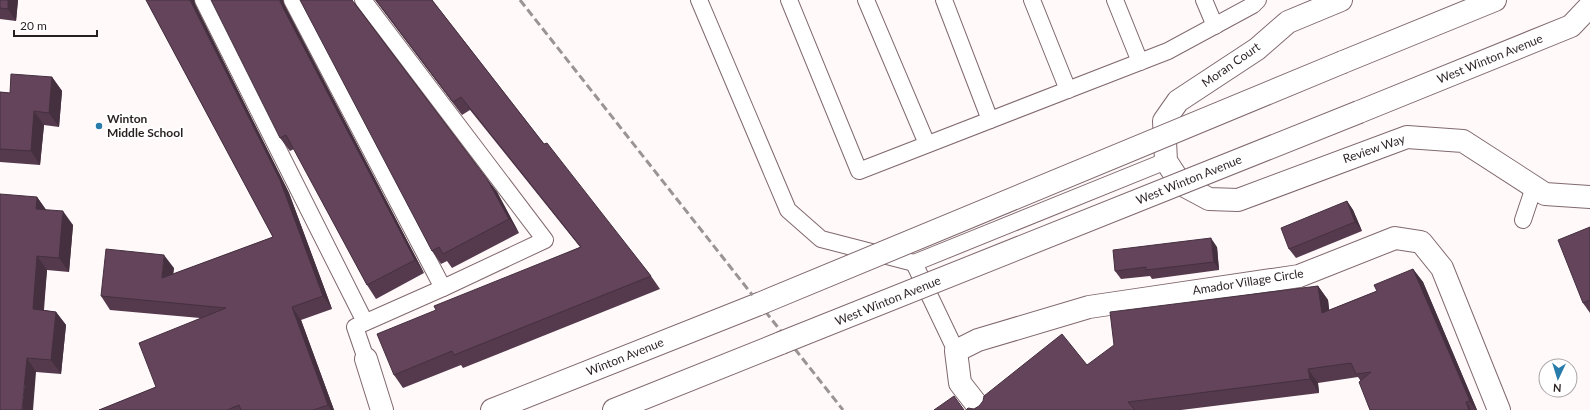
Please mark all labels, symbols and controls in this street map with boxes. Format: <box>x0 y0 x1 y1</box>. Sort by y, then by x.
scale bar <box>14 12 97 38</box>
text: 20 m <box>20 18 47 33</box>
street label: West Winton Avenue <box>1435 31 1545 87</box>
street label: Moran Court <box>1199 39 1263 90</box>
place label: Winton Middle School <box>107 111 183 140</box>
marker: Winton Middle School <box>94 121 104 131</box>
street label: Review Way <box>1341 131 1408 166</box>
street label: West Winton Avenue <box>1134 152 1244 208</box>
street label: Amador Village Circle <box>1191 265 1305 298</box>
street label: West Winton Avenue <box>833 273 943 329</box>
street label: Winton Avenue <box>584 334 666 379</box>
north arrow <box>1538 358 1578 398</box>
text: N <box>1553 382 1562 395</box>

